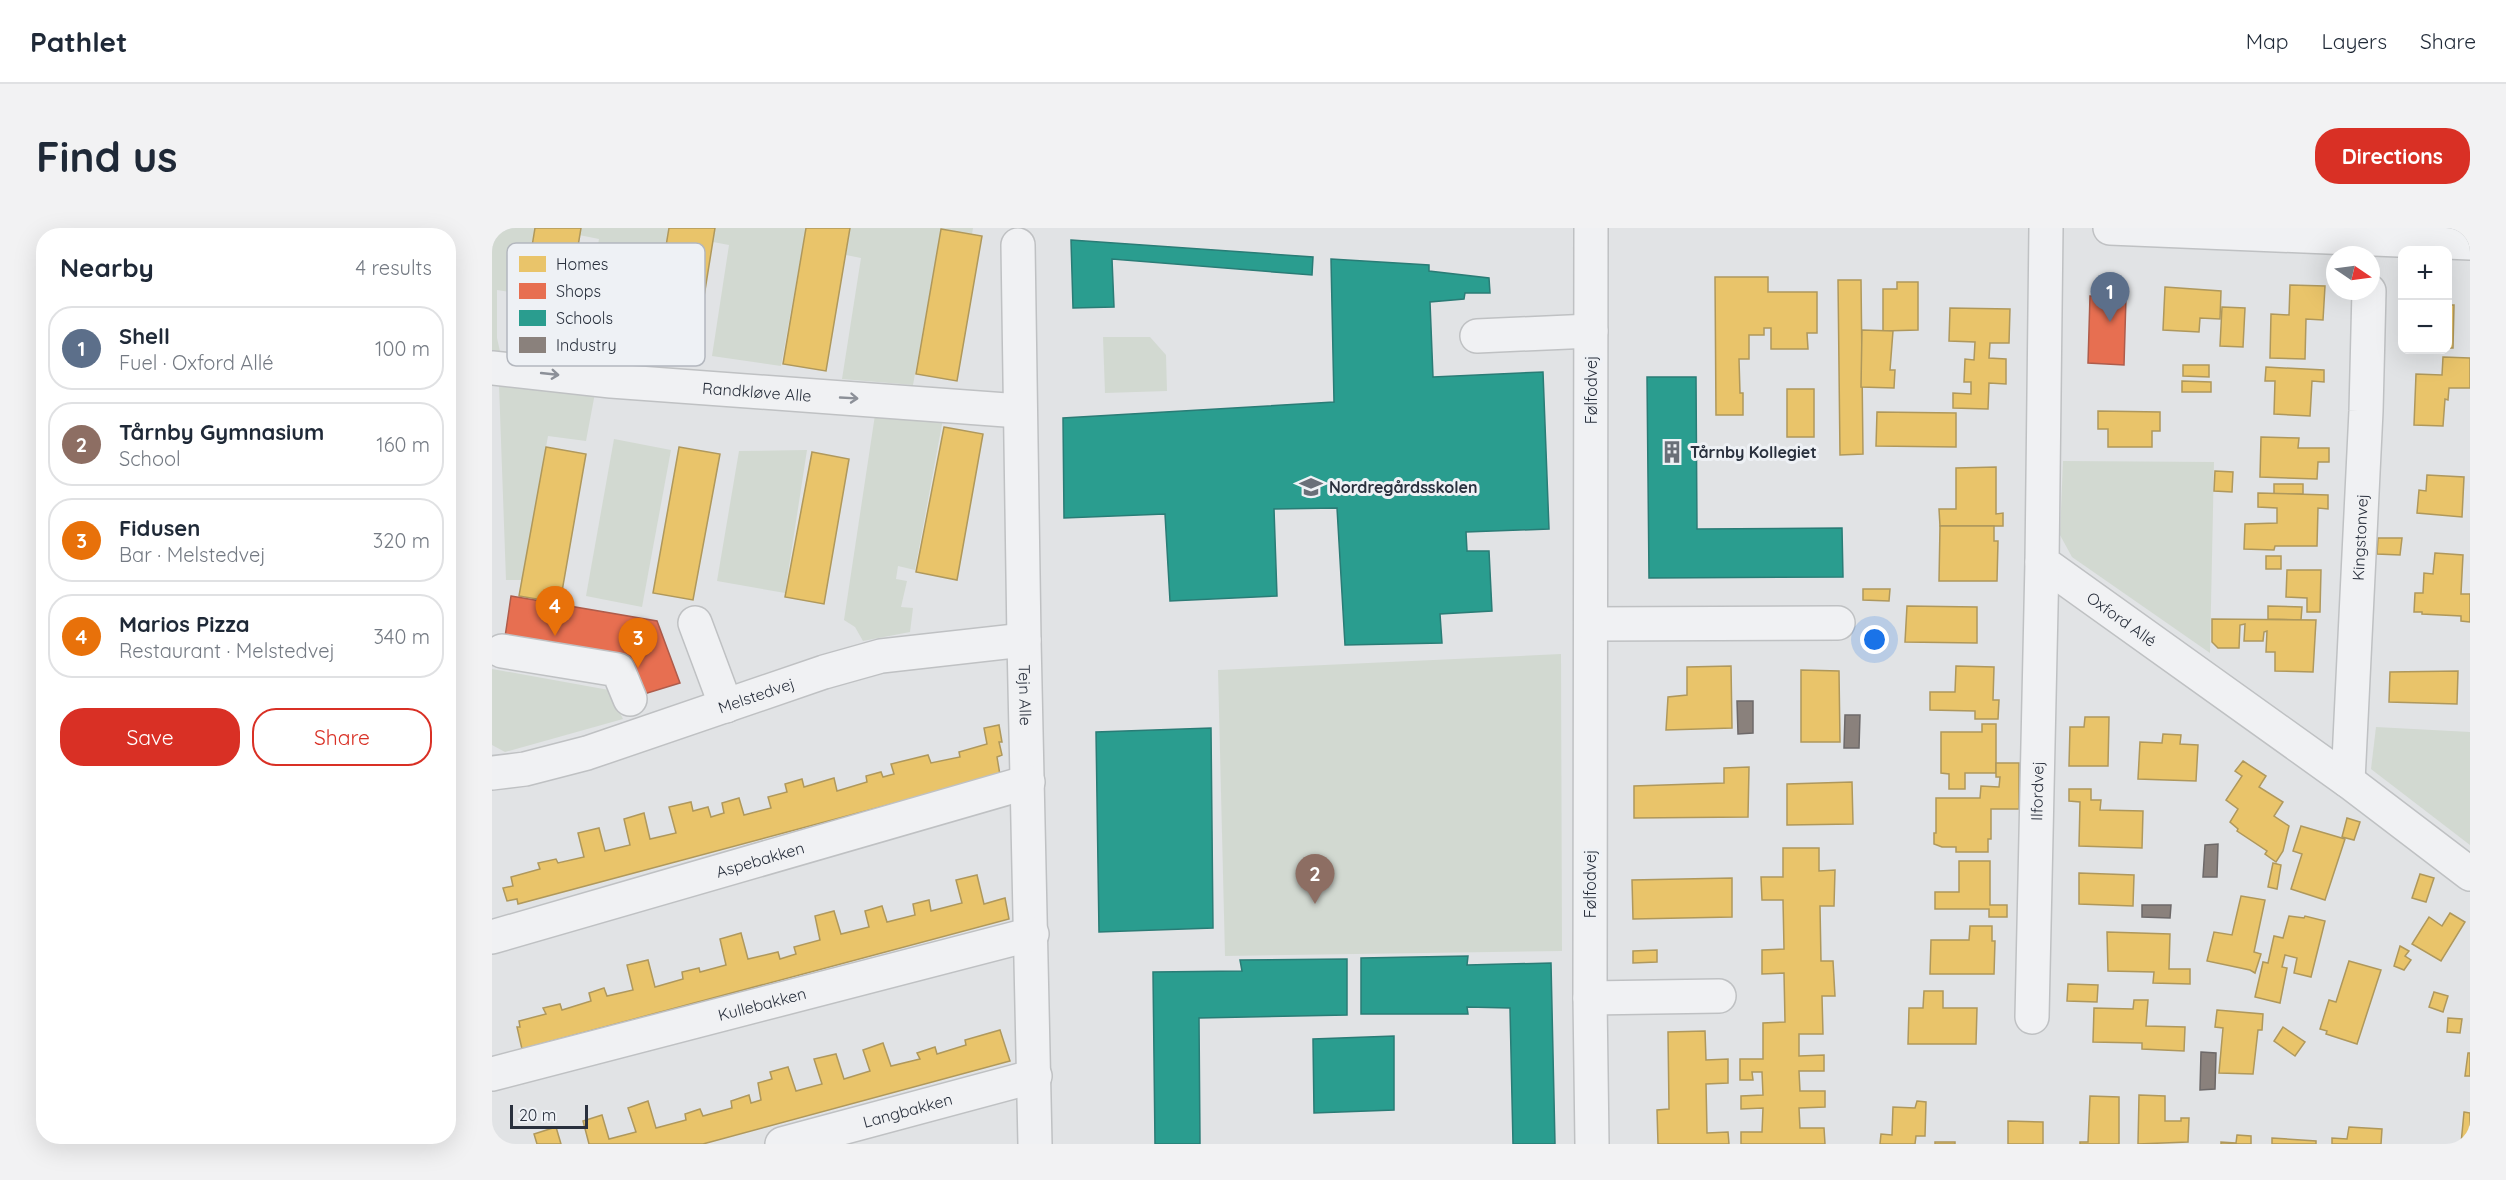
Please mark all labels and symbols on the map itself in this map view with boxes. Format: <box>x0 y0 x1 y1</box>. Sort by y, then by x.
legend <box>507 243 705 366</box>
north arrow <box>2326 246 2380 300</box>
text: Homes <box>556 254 608 274</box>
pin: 1 <box>2090 272 2130 322</box>
text: Shops <box>556 281 601 301</box>
text: Schools <box>556 308 613 328</box>
text: Industry <box>556 335 616 355</box>
street label: Følfodvej <box>1581 356 1601 424</box>
one-way arrow <box>540 369 560 380</box>
street label: Randkløve Alle <box>701 378 812 406</box>
one-way arrow <box>839 392 859 403</box>
building icon: Tårnby Kollegiet <box>1659 439 1685 465</box>
place label: Tårnby Kollegiet <box>1690 442 1817 462</box>
school or university icon: Nordregårdsskolen <box>1298 474 1324 500</box>
place label: Nordregårdsskolen <box>1329 477 1477 497</box>
street label: Kingstonvej <box>2348 493 2372 581</box>
pin: 4 <box>536 586 574 636</box>
street label: Oxford Allé <box>2083 587 2161 651</box>
pin: 3 <box>618 618 658 668</box>
your location <box>1860 625 1889 654</box>
street label: Tejn Alle <box>1015 664 1036 726</box>
street label: Melstedvej <box>715 673 797 717</box>
street label: Ilfordvej <box>2026 761 2048 821</box>
street label: Aspebakken <box>714 837 807 882</box>
street label: Følfodvej <box>1580 850 1600 918</box>
pin: 2 <box>1296 854 1334 904</box>
street label: Kullebakken <box>716 983 808 1025</box>
street label: Langbakken <box>861 1089 954 1132</box>
scale bar <box>510 1102 588 1130</box>

